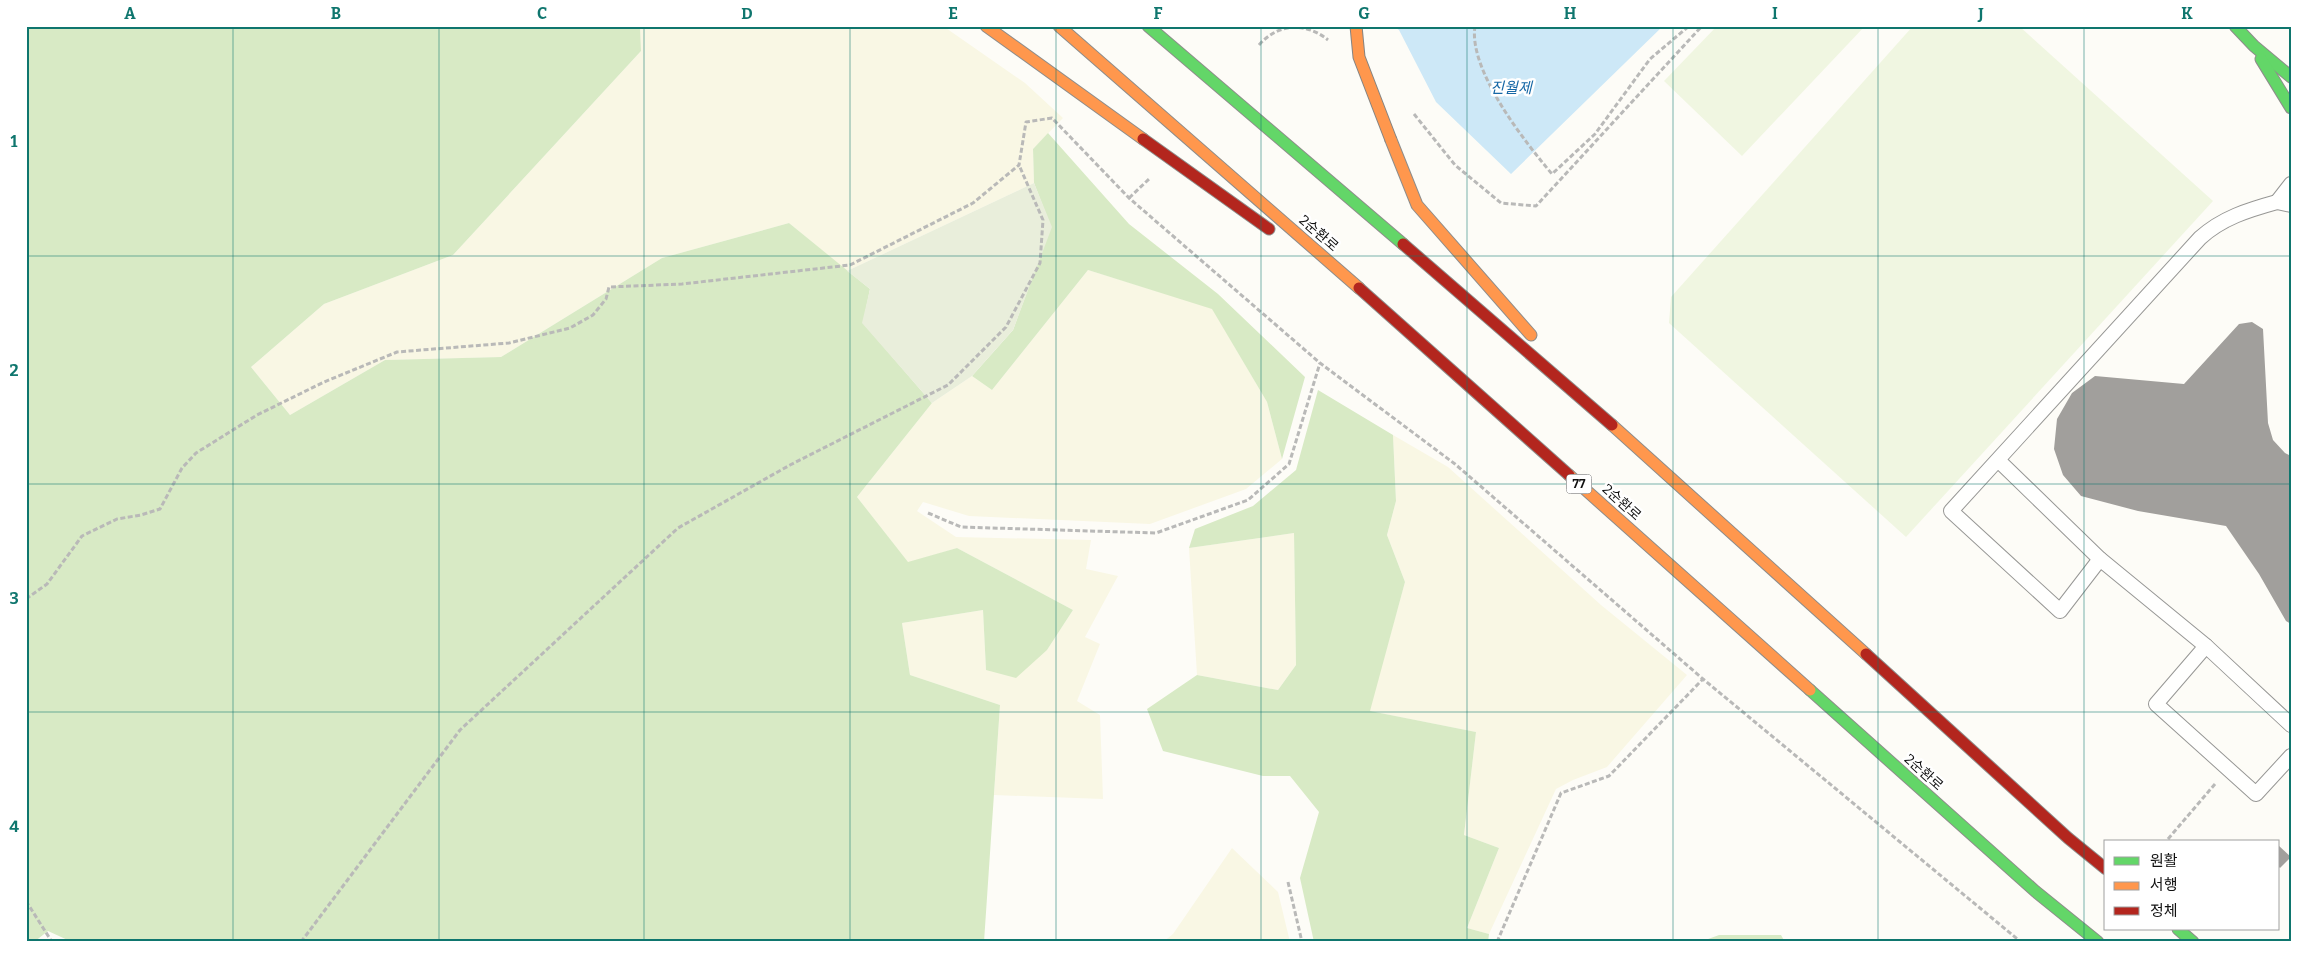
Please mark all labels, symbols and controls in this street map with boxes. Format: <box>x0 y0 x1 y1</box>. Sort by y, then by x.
text: A <box>124 4 136 23</box>
text: B <box>331 4 341 23</box>
text: C <box>537 4 547 23</box>
text: D <box>741 4 753 23</box>
text: E <box>948 4 958 23</box>
text: F <box>1154 4 1163 23</box>
text: G <box>1358 4 1370 23</box>
text: H <box>1564 4 1577 23</box>
text: I <box>1772 4 1778 23</box>
text: J <box>1977 4 1984 23</box>
text: K <box>2181 4 2193 23</box>
water label: 진월제 <box>1490 79 1534 97</box>
text: 1 <box>11 132 18 151</box>
street label: 2순환로 <box>1296 212 1342 255</box>
text: 2 <box>9 361 19 380</box>
road number: 77 <box>1566 474 1592 494</box>
street label: 2순환로 <box>1599 481 1645 524</box>
text: 3 <box>9 589 19 608</box>
street label: 2순환로 <box>1901 751 1947 794</box>
text: 4 <box>9 817 19 836</box>
legend <box>2104 840 2280 930</box>
text: 원활 <box>2150 852 2178 870</box>
text: 서행 <box>2150 876 2178 894</box>
text: 정체 <box>2150 902 2178 920</box>

